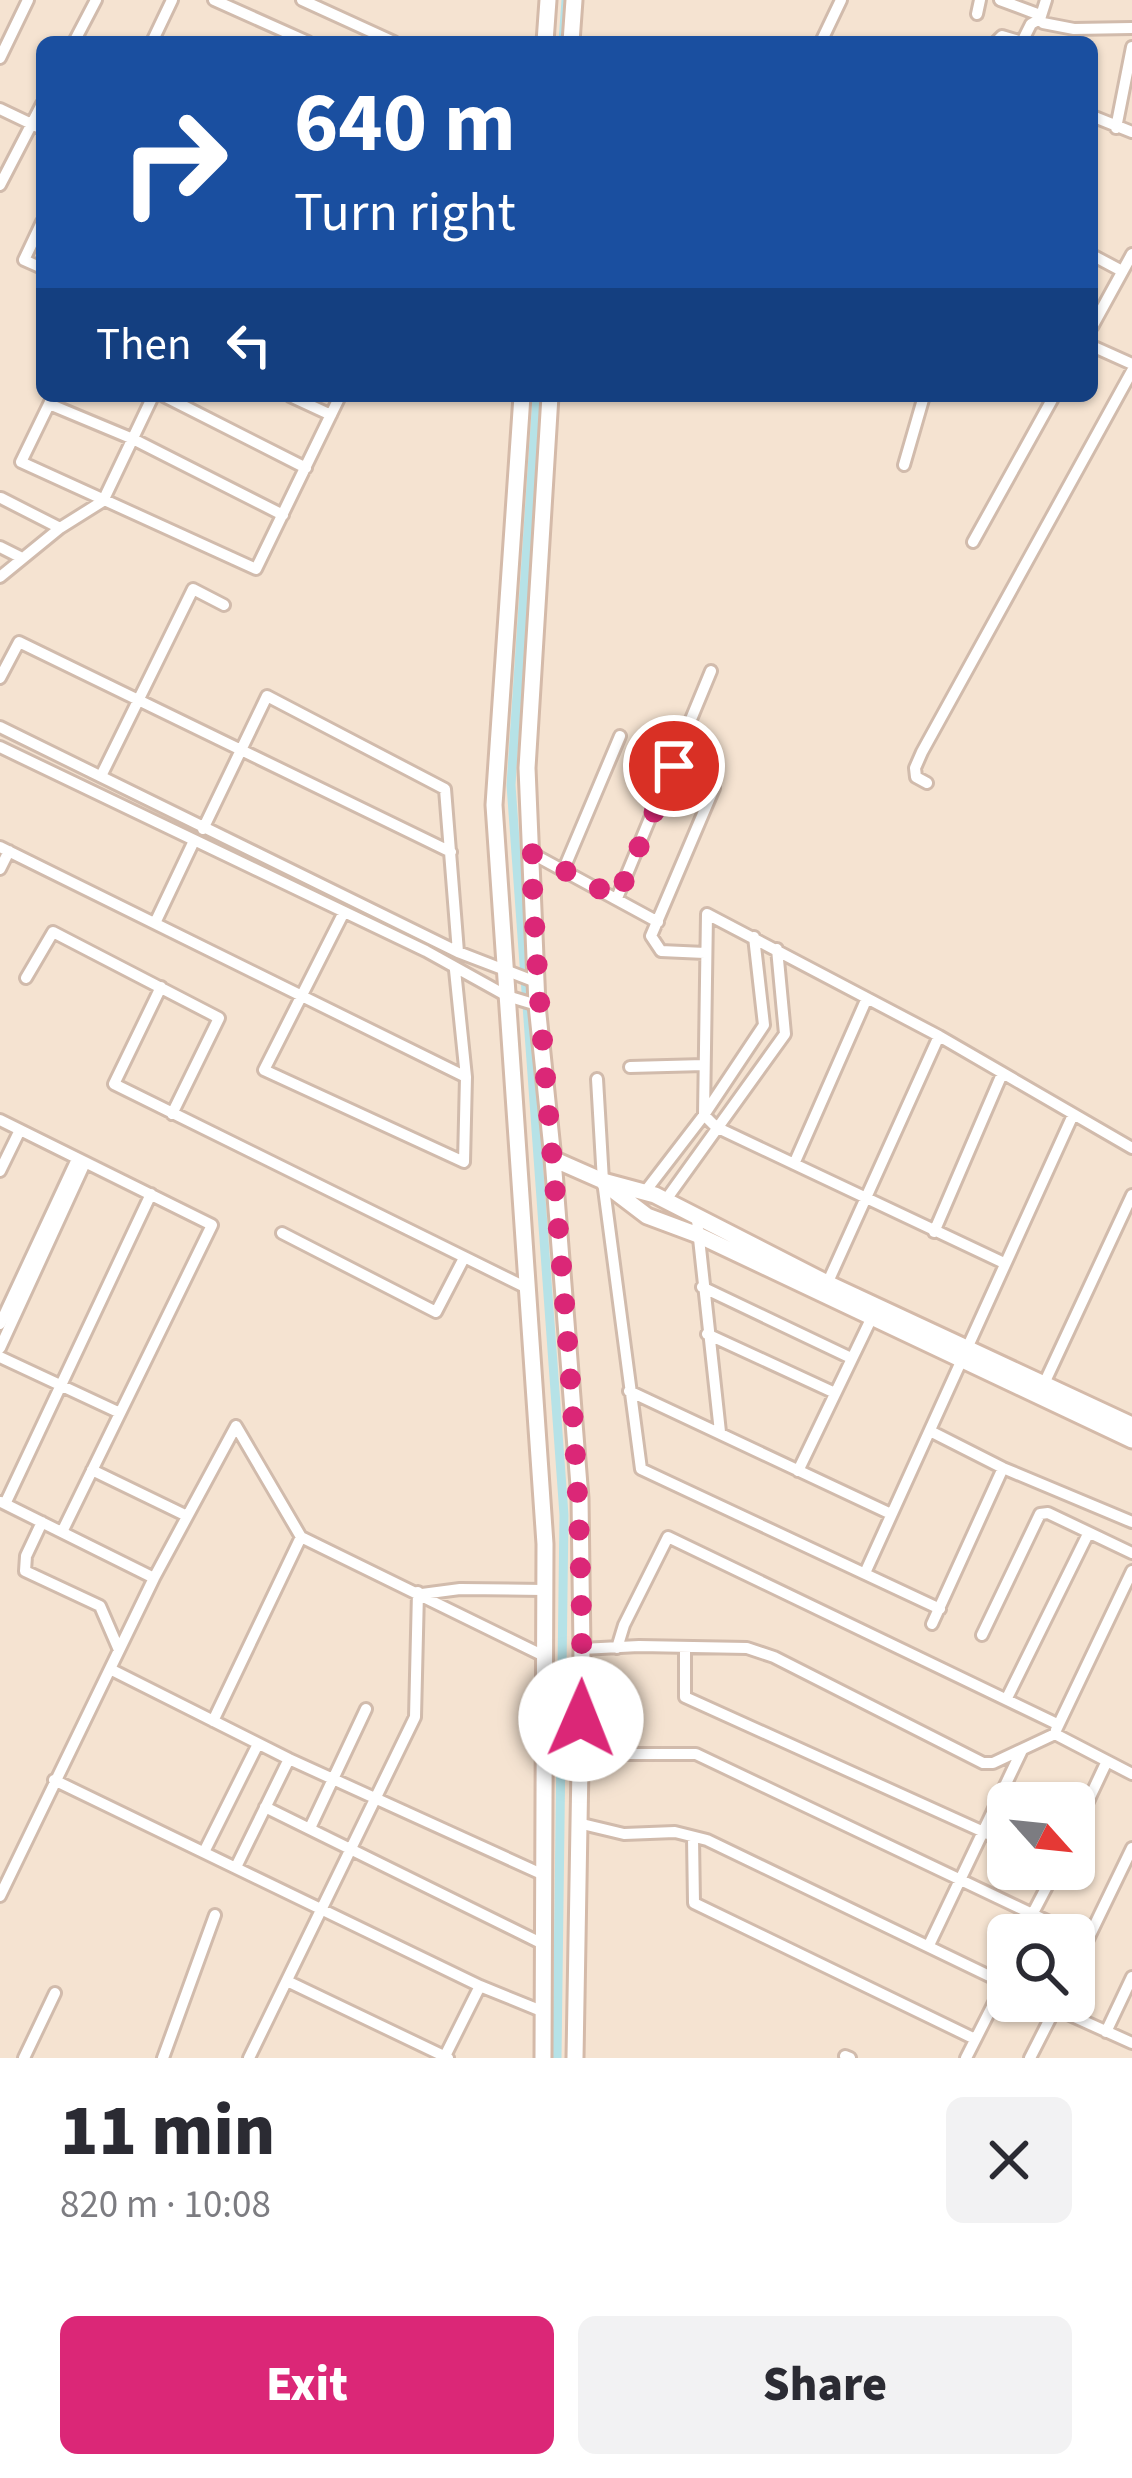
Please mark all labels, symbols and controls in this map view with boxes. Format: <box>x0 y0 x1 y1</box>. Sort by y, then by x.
text: 640 m <box>294 64 516 184</box>
icon: right <box>96 84 252 240</box>
text: Turn right <box>294 175 516 252</box>
icon: left <box>216 312 282 378</box>
text: Then <box>96 313 192 377</box>
pin <box>623 715 725 817</box>
icon: arrive <box>641 733 707 799</box>
position arrow <box>518 1656 644 1782</box>
north arrow <box>987 1782 1095 1890</box>
map controls <box>987 1782 1095 2022</box>
button: search <box>987 1914 1095 2022</box>
text: 11 min <box>60 2080 275 2183</box>
button: close <box>946 2097 1072 2223</box>
text: 820 m · 10:08 <box>60 2177 271 2233</box>
button: Exit <box>60 2316 554 2454</box>
button: Share <box>578 2316 1072 2454</box>

